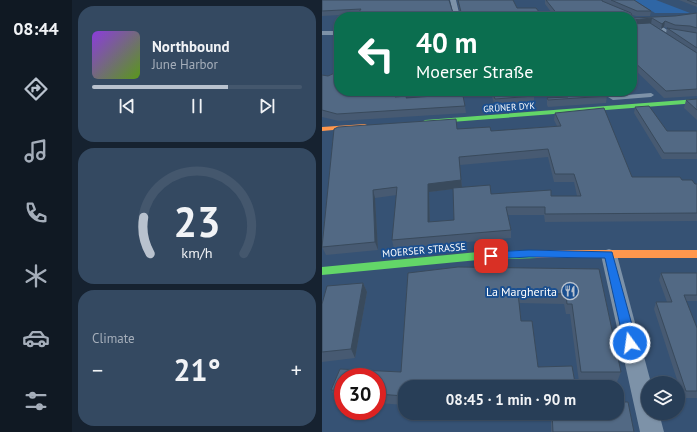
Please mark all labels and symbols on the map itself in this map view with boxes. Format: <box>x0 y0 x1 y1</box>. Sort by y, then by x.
street label: GRÜNER DYK <box>483 100 536 114</box>
pin <box>474 239 508 273</box>
street label: MOERSER STRASSE <box>382 240 466 260</box>
restaurant icon: La Margherita <box>560 281 580 301</box>
place label: La Margherita <box>486 284 557 299</box>
position arrow <box>609 322 651 364</box>
speed limit sign: 30 <box>334 368 386 420</box>

